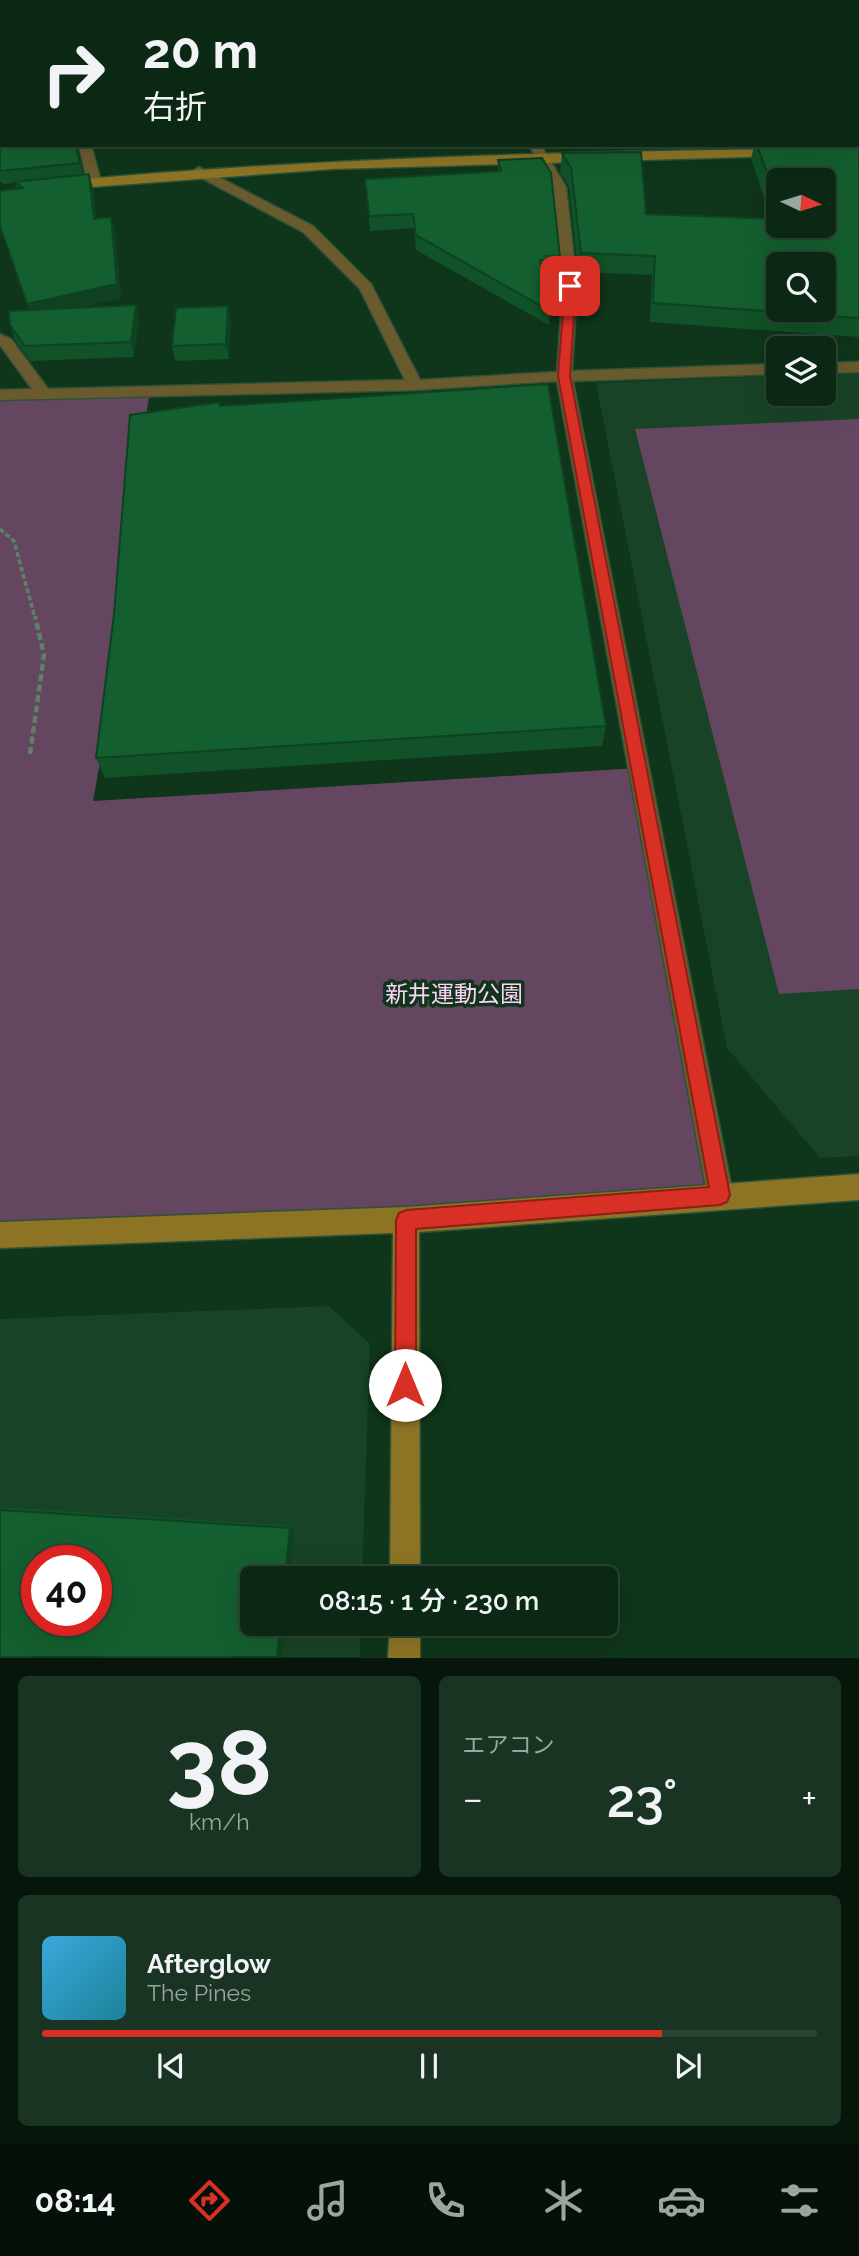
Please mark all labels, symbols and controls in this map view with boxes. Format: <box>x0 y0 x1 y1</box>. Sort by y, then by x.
text: 20 m <box>143 22 258 79</box>
icon: right <box>28 28 119 119</box>
text: 右折 <box>143 88 207 125</box>
north arrow <box>766 168 836 238</box>
map controls <box>766 168 836 406</box>
button: search <box>766 252 836 322</box>
pin <box>540 256 600 316</box>
icon: arrive <box>551 267 589 305</box>
button: layers <box>766 336 836 406</box>
park label: 新井運動公園 <box>385 980 523 1007</box>
position arrow <box>368 1348 442 1422</box>
speed limit sign: 40 <box>21 1545 112 1636</box>
text: 08:15 · 1 分 · 230 m <box>319 1586 539 1616</box>
text: 38 <box>166 1709 272 1816</box>
text: エアコン <box>463 1731 555 1758</box>
text: 23° <box>607 1768 677 1829</box>
text: − <box>463 1776 483 1821</box>
text: + <box>801 1776 817 1821</box>
text: km/h <box>189 1808 250 1835</box>
text: Afterglow <box>147 1949 271 1979</box>
text: The Pines <box>147 1979 251 2006</box>
icon: previous <box>152 2047 190 2085</box>
icon: pause <box>410 2047 448 2085</box>
icon: next <box>669 2047 707 2085</box>
icon: directions <box>185 2176 234 2225</box>
icon: music <box>303 2176 352 2225</box>
icon: phone <box>421 2176 470 2225</box>
icon: climate <box>539 2176 588 2225</box>
icon: car <box>657 2176 706 2225</box>
icon: filters <box>775 2176 824 2225</box>
text: 08:14 <box>35 2182 116 2219</box>

